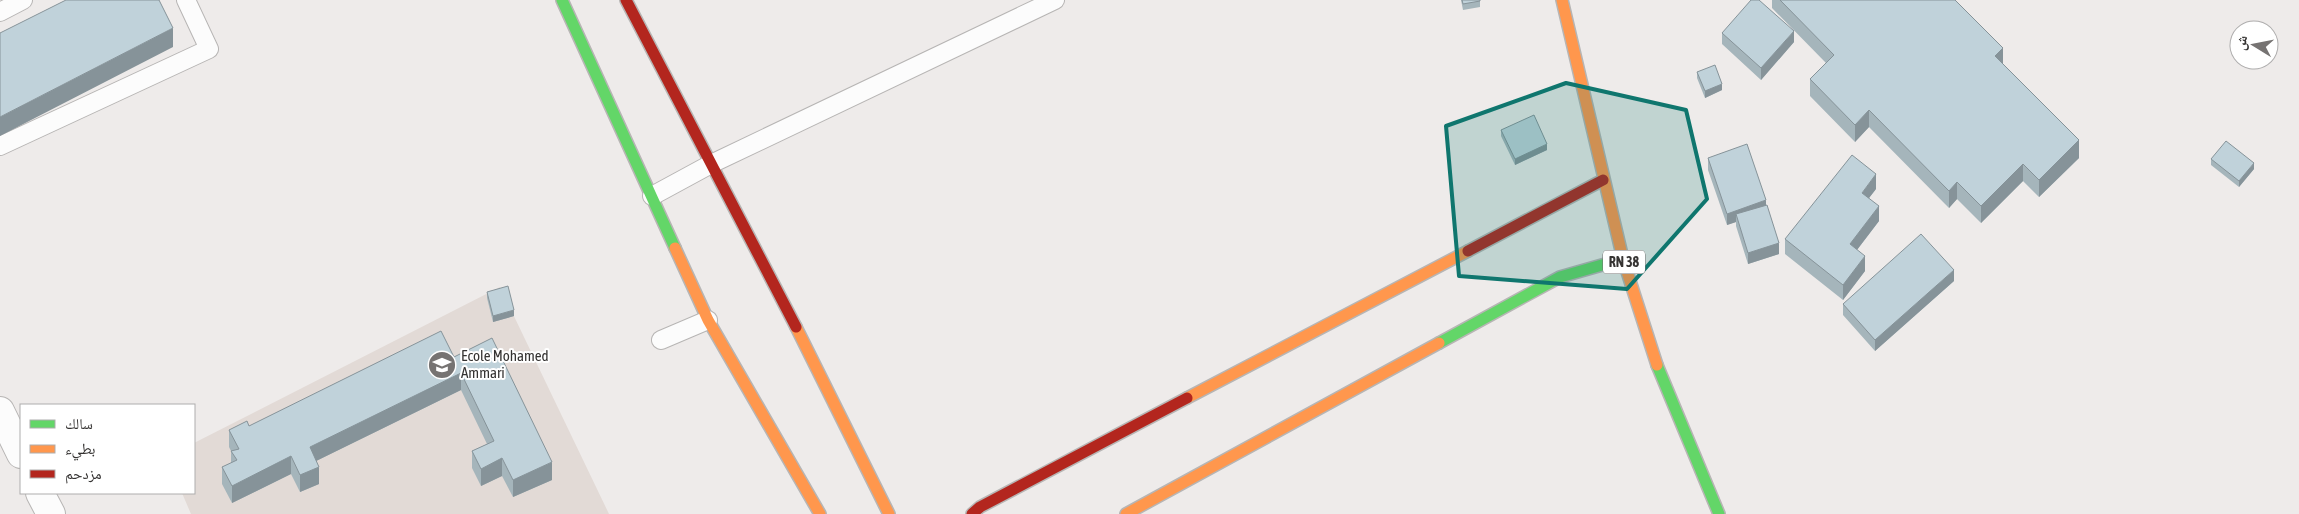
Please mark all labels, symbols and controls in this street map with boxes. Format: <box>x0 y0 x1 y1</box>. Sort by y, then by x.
north arrow <box>2229 20 2279 70</box>
text: ش <box>2232 34 2251 52</box>
road number: RN 38 <box>1603 250 1645 274</box>
place label: Ecole Mohamed Ammari <box>461 347 549 381</box>
school or university icon: Ecole Mohamed Ammari <box>427 350 457 380</box>
legend <box>20 404 195 494</box>
text: سالك <box>65 415 93 432</box>
text: بطيء <box>65 440 95 461</box>
text: مزدحم <box>65 465 102 484</box>

